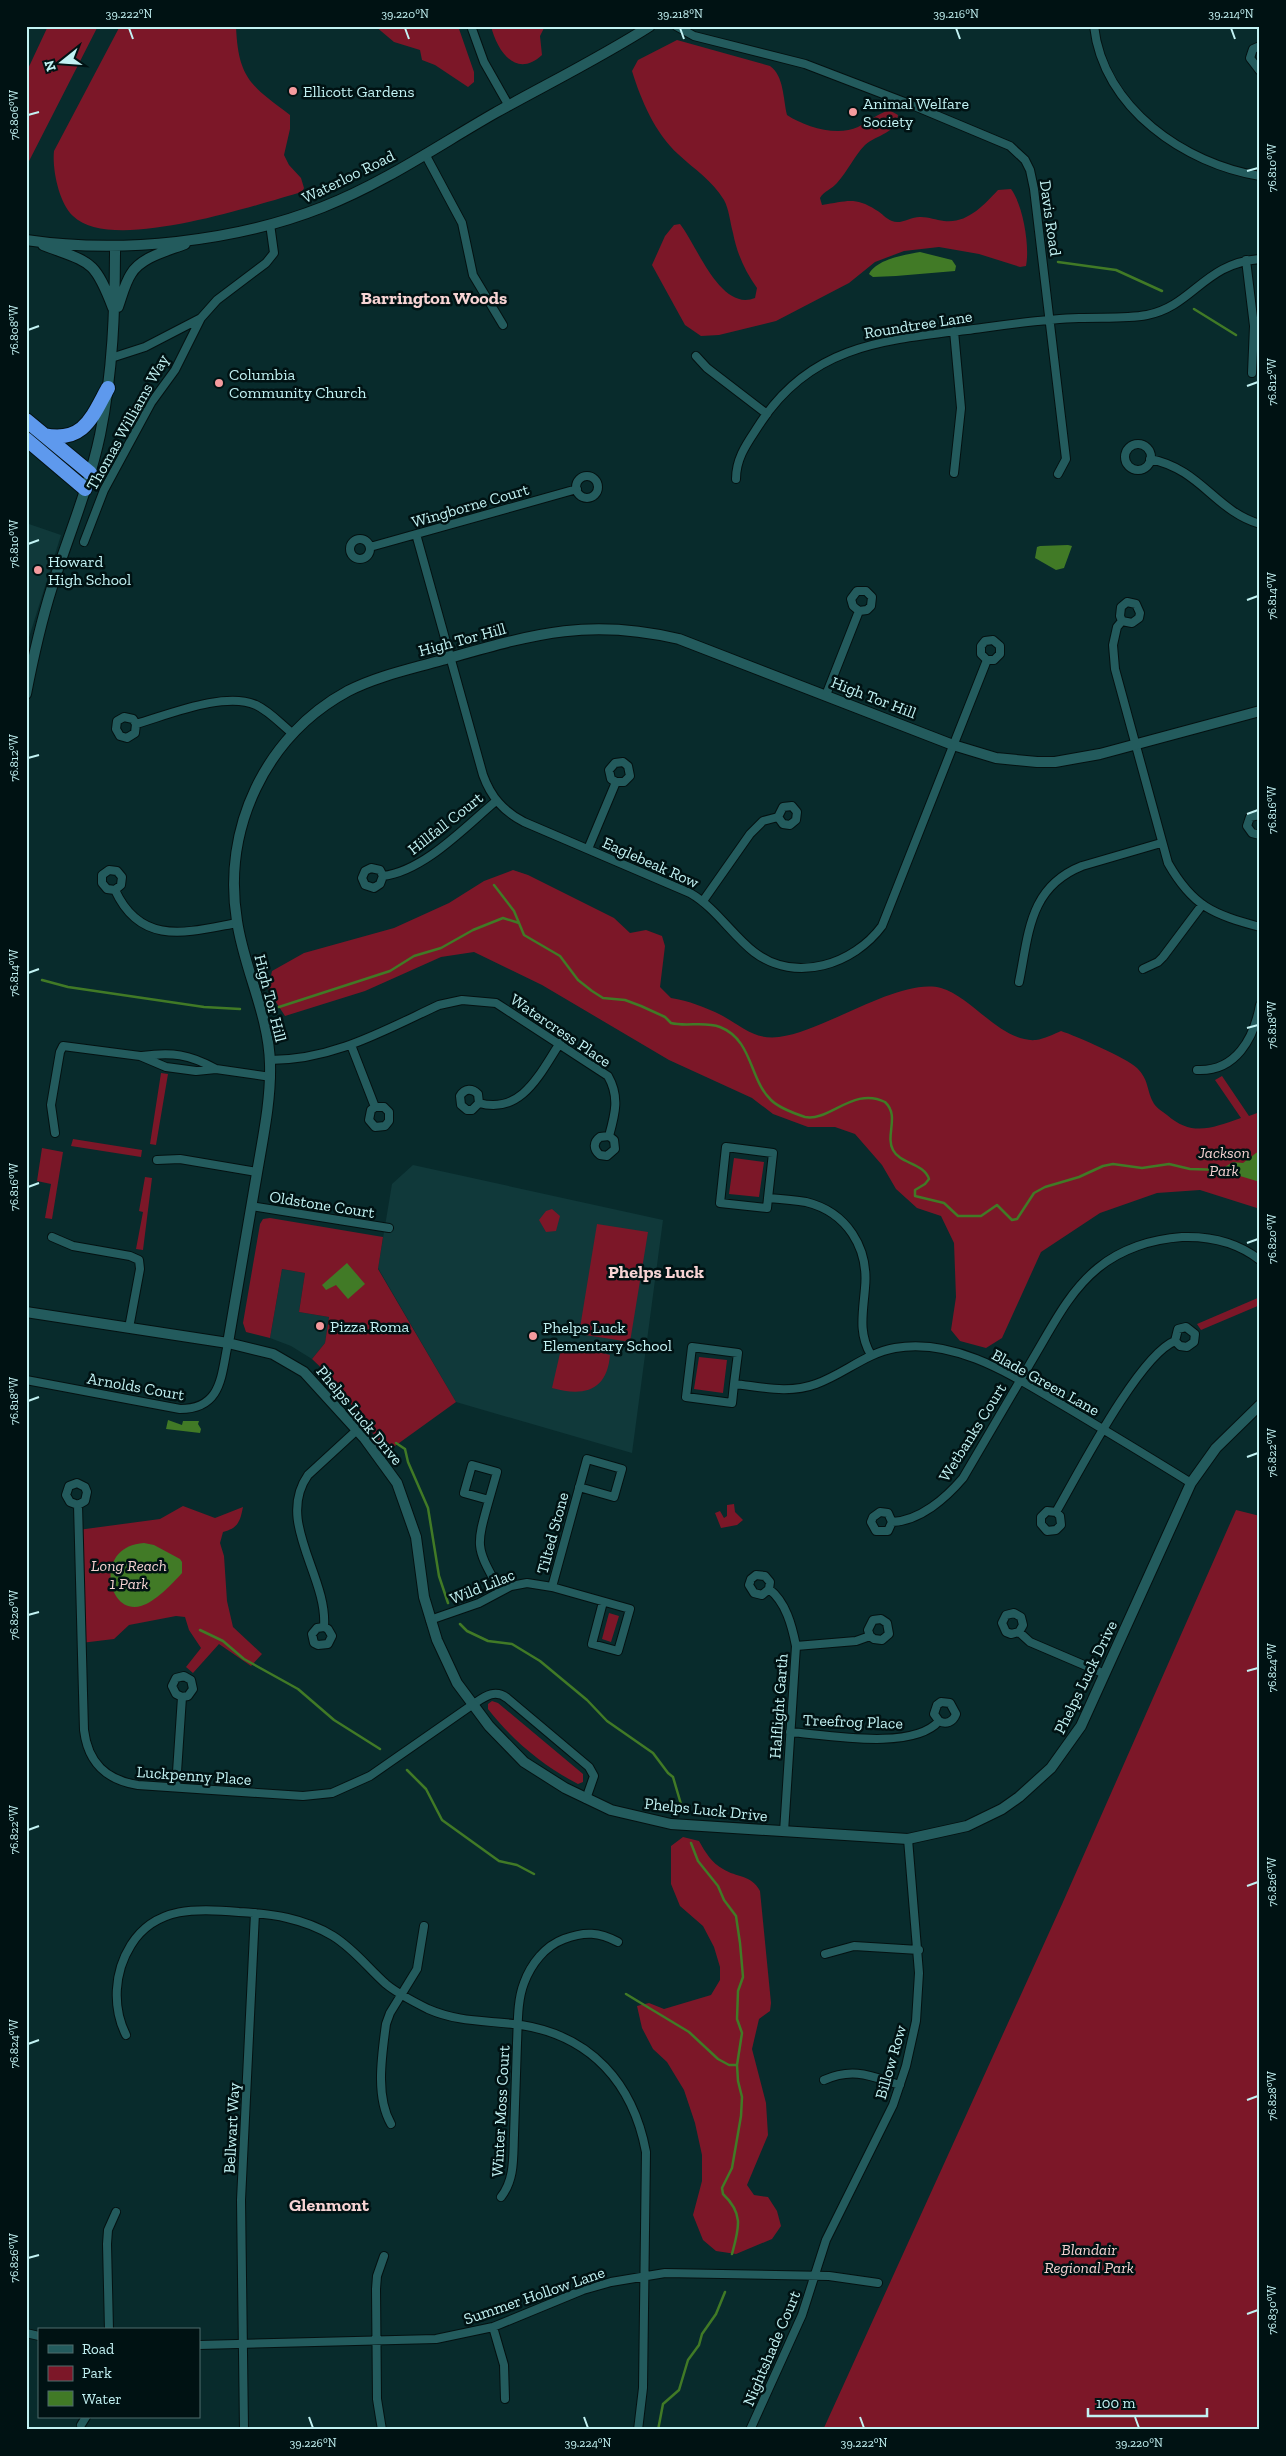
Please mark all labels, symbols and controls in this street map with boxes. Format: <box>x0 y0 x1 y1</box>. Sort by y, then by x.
text: 39.222°N <box>106 7 153 21</box>
text: 39.220°N <box>381 7 429 21</box>
text: 39.218°N <box>657 7 703 21</box>
text: 39.216°N <box>933 7 979 21</box>
text: 39.214°N <box>1208 7 1254 21</box>
north arrow <box>38 38 88 88</box>
text: N <box>40 58 60 73</box>
place label: Ellicott Gardens <box>303 82 415 101</box>
marker: Ellicott Gardens <box>287 85 299 97</box>
text: 76.806°W <box>7 89 21 140</box>
place label: Animal Welfare Society <box>863 94 969 131</box>
marker: Animal Welfare Society <box>847 106 859 118</box>
text: 76.810°W <box>1265 143 1279 192</box>
street label: Waterloo Road <box>299 146 398 207</box>
street label: Davis Road <box>1036 179 1065 257</box>
district label: Barrington Woods <box>361 287 507 309</box>
text: 76.808°W <box>7 304 21 355</box>
street label: Roundtree Lane <box>863 307 974 342</box>
street label: Thomas Williams Way <box>82 350 173 493</box>
text: 76.812°W <box>1265 357 1279 406</box>
place label: Columbia Community Church <box>229 365 367 402</box>
marker: Columbia Community Church <box>213 377 225 389</box>
street label: Wingborne Court <box>409 480 531 531</box>
text: 76.810°W <box>7 519 21 568</box>
place label: Howard High School <box>48 552 131 589</box>
marker: Howard High School <box>32 564 44 576</box>
text: 76.814°W <box>1265 571 1279 620</box>
street label: High Tor Hill <box>416 619 508 660</box>
street label: High Tor Hill <box>829 673 919 722</box>
text: 76.812°W <box>7 733 21 782</box>
text: 76.816°W <box>1265 785 1279 834</box>
street label: Hillfall Court <box>404 788 487 859</box>
street label: Eaglebeak Row <box>600 833 703 892</box>
text: 76.814°W <box>7 948 21 997</box>
street label: High Tor Hill <box>250 952 291 1044</box>
street label: Watercress Place <box>507 990 615 1071</box>
text: 76.818°W <box>1265 1000 1279 1049</box>
park label: Jackson Park <box>1197 1143 1250 1180</box>
text: 76.816°W <box>7 1162 21 1211</box>
street label: Oldstone Court <box>268 1187 376 1222</box>
text: 76.820°W <box>1265 1213 1279 1264</box>
district label: Phelps Luck <box>608 1261 704 1283</box>
place label: Pizza Roma <box>330 1317 410 1336</box>
place label: Phelps Luck Elementary School <box>543 1318 672 1355</box>
marker: Pizza Roma <box>314 1320 326 1332</box>
marker: Phelps Luck Elementary School <box>527 1330 539 1342</box>
street label: Blade Green Lane <box>989 1345 1103 1420</box>
street label: Phelps Luck Drive <box>313 1362 407 1469</box>
street label: Arnolds Court <box>86 1369 186 1404</box>
text: 76.818°W <box>7 1376 21 1425</box>
street label: Wetbanks Court <box>935 1380 1010 1485</box>
text: 76.822°W <box>1265 1428 1279 1478</box>
street label: Tilted Stone <box>532 1490 573 1576</box>
park label: Long Reach 1 Park <box>91 1556 167 1593</box>
street label: Wild Lilac <box>447 1565 517 1608</box>
text: 76.820°W <box>7 1589 21 1640</box>
street label: Phelps Luck Drive <box>1050 1617 1121 1737</box>
text: 76.824°W <box>1265 1643 1279 1693</box>
street label: Halflight Garth <box>765 1653 792 1759</box>
street label: Treefrog Place <box>803 1710 903 1733</box>
street label: Luckpenny Place <box>136 1762 252 1789</box>
street label: Phelps Luck Drive <box>643 1794 769 1825</box>
text: 76.822°W <box>7 1805 21 1855</box>
text: 76.826°W <box>1265 1857 1279 1907</box>
text: 76.824°W <box>7 2019 21 2069</box>
street label: Billow Row <box>871 2022 910 2101</box>
street label: Winter Moss Court <box>488 2045 513 2177</box>
text: 76.828°W <box>1265 2070 1279 2121</box>
street label: Bellwart Way <box>220 2081 243 2174</box>
district label: Glenmont <box>289 2194 370 2216</box>
text: 76.826°W <box>7 2233 21 2283</box>
park label: Blandair Regional Park <box>1044 2240 1134 2277</box>
street label: Summer Hollow Lane <box>461 2262 607 2329</box>
text: 76.830°W <box>1265 2284 1279 2335</box>
street label: Nightshade Court <box>739 2288 804 2409</box>
legend <box>38 2328 200 2418</box>
text: Road <box>82 2340 115 2358</box>
text: Park <box>82 2364 112 2382</box>
scale bar <box>1088 2386 1207 2418</box>
text: Water <box>82 2390 122 2408</box>
text: 100 m <box>1096 2394 1135 2412</box>
text: 39.226°N <box>289 2436 337 2450</box>
text: 39.224°N <box>565 2436 612 2450</box>
text: 39.222°N <box>841 2436 888 2450</box>
text: 39.220°N <box>1115 2436 1163 2450</box>

